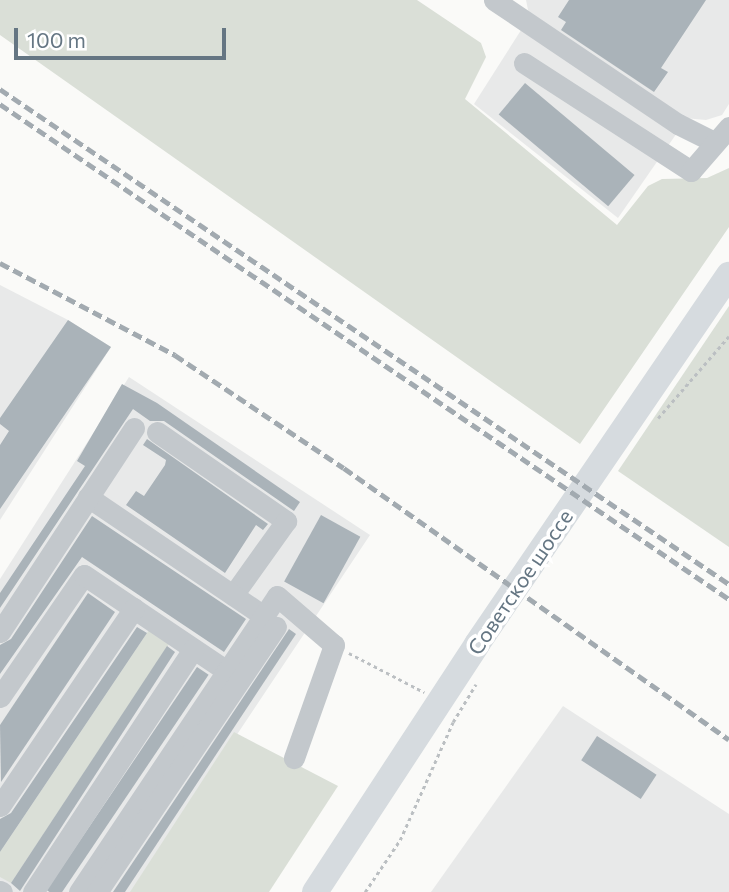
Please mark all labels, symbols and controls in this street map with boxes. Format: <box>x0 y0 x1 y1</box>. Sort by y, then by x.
scale bar <box>18 14 229 58</box>
text: 100 m <box>27 27 86 52</box>
street label: Советское шоссе <box>462 505 578 659</box>

